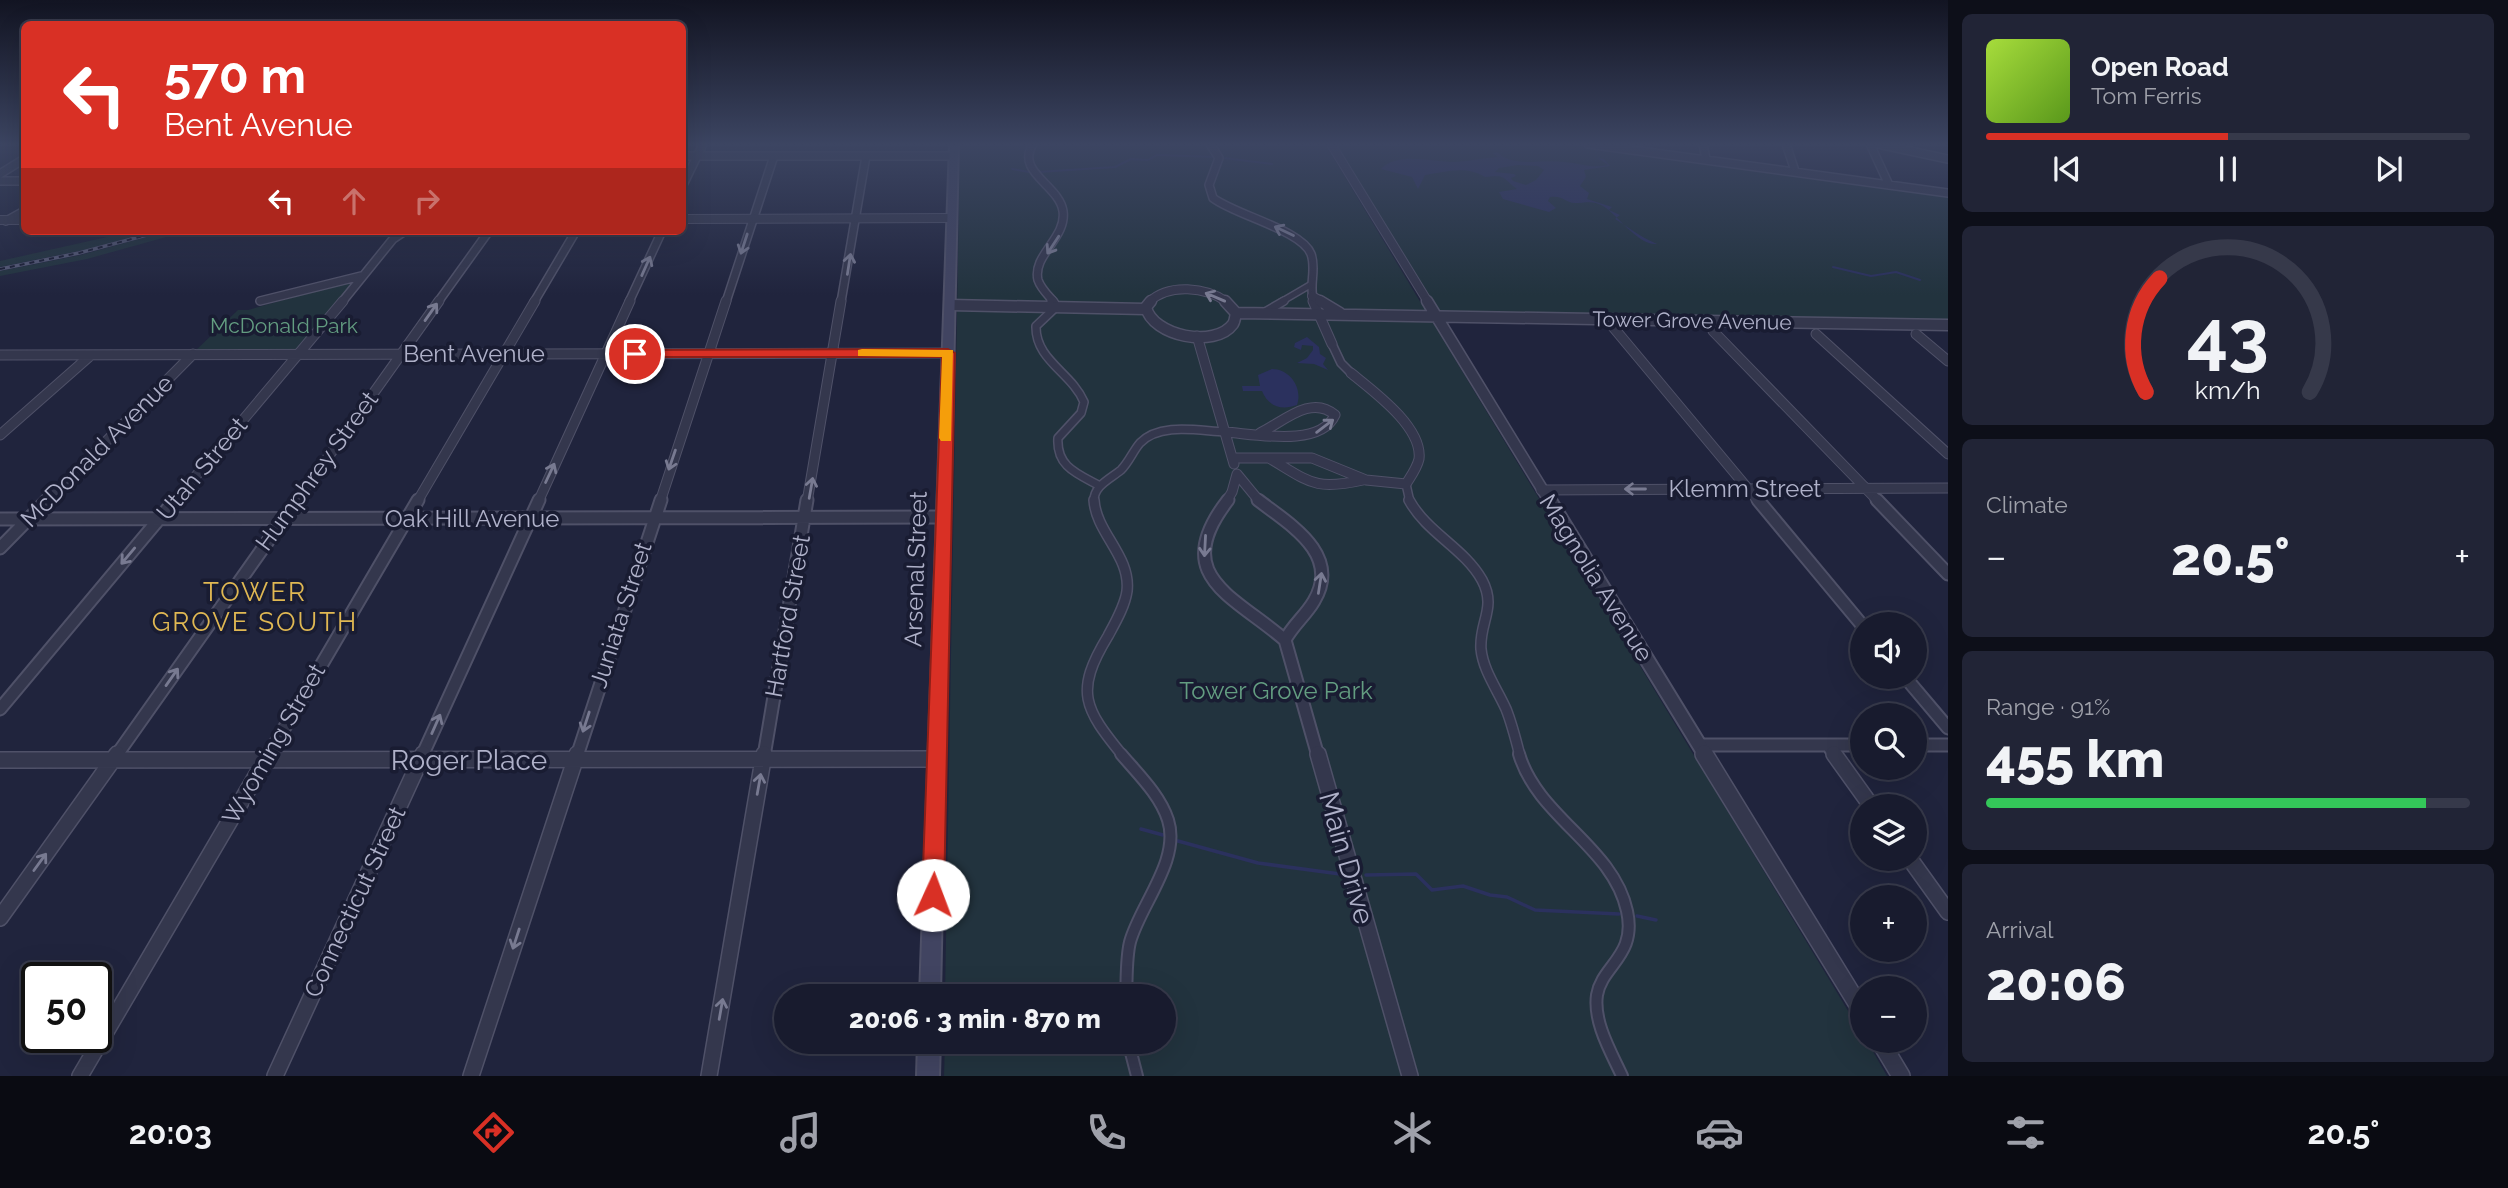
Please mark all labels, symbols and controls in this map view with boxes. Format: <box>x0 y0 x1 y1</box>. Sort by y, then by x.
text: 570 m <box>164 47 306 104</box>
icon: left <box>49 49 140 140</box>
text: Open Road <box>2091 52 2229 82</box>
text: Tom Ferris <box>2091 82 2202 109</box>
text: Bent Avenue <box>164 106 353 143</box>
icon: previous <box>2048 150 2086 188</box>
icon: pause <box>2209 150 2247 188</box>
icon: next <box>2370 150 2408 188</box>
icon: left <box>262 182 300 220</box>
icon: ahead <box>335 182 373 220</box>
icon: right <box>408 182 446 220</box>
one-way arrow <box>1274 224 1295 238</box>
one-way arrow <box>737 233 750 255</box>
one-way arrow <box>1046 234 1060 254</box>
one-way arrow <box>843 253 856 276</box>
one-way arrow <box>640 256 653 277</box>
one-way arrow <box>1205 290 1226 303</box>
text: 43 <box>2187 294 2269 379</box>
one-way arrow <box>424 303 438 322</box>
street label: Tower Grove Avenue <box>1592 306 1792 335</box>
park label: McDonald Park <box>210 313 358 338</box>
pin <box>605 324 665 384</box>
icon: arrive <box>616 335 654 373</box>
street label: Bent Avenue <box>403 339 545 368</box>
street label: McDonald Avenue <box>14 368 179 533</box>
text: km/h <box>2195 374 2261 404</box>
street label: Humphrey Street <box>249 385 384 556</box>
street label: Utah Street <box>150 411 253 526</box>
one-way arrow <box>1316 419 1334 434</box>
one-way arrow <box>665 448 677 470</box>
one-way arrow <box>544 463 557 484</box>
street label: Klemm Street <box>1669 474 1821 503</box>
one-way arrow <box>805 477 818 500</box>
one-way arrow <box>1624 482 1647 496</box>
street label: Magnolia Avenue <box>1533 489 1659 667</box>
street label: Arsenal Street <box>898 491 933 647</box>
text: Climate <box>1986 491 2068 518</box>
street label: Oak Hill Avenue <box>385 504 559 533</box>
text: 20.5° <box>2171 526 2290 587</box>
street label: Hartford Street <box>759 532 816 699</box>
one-way arrow <box>1198 534 1211 557</box>
text: − <box>1986 534 2006 579</box>
text: + <box>2454 534 2470 579</box>
street label: Juniata Street <box>583 538 658 691</box>
one-way arrow <box>121 547 137 565</box>
one-way arrow <box>1314 572 1327 595</box>
district label: TOWER GROVE SOUTH <box>152 577 358 637</box>
map controls <box>1850 612 1927 1053</box>
button: sound <box>1850 612 1927 689</box>
street label: Wyoming Street <box>216 658 331 829</box>
one-way arrow <box>165 668 179 687</box>
park label: Tower Grove Park <box>1179 676 1373 705</box>
text: Range · 91% <box>1986 693 2110 720</box>
button: search <box>1850 703 1927 780</box>
one-way arrow <box>579 711 591 733</box>
one-way arrow <box>430 714 443 736</box>
text: 455 km <box>1986 728 2164 789</box>
street label: Roger Place <box>391 744 547 777</box>
one-way arrow <box>753 774 766 796</box>
street label: Main Drive <box>1312 788 1381 928</box>
button: layers <box>1850 794 1927 871</box>
street label: Connecticut Street <box>298 802 412 1002</box>
one-way arrow <box>33 853 47 872</box>
position arrow <box>896 858 970 932</box>
button: + <box>1850 885 1927 962</box>
text: Arrival <box>1986 916 2053 943</box>
one-way arrow <box>508 927 521 949</box>
text: 20:06 <box>1986 951 2126 1012</box>
speed limit sign: 50 <box>21 962 112 1053</box>
button: − <box>1850 976 1927 1053</box>
one-way arrow <box>715 998 728 1021</box>
text: 20:06 · 3 min · 870 m <box>849 1004 1101 1034</box>
icon: directions <box>469 1108 518 1157</box>
icon: music <box>776 1108 825 1157</box>
icon: phone <box>1082 1108 1131 1157</box>
icon: climate <box>1388 1108 1437 1157</box>
icon: car <box>1695 1108 1744 1157</box>
icon: filters <box>2001 1108 2050 1157</box>
text: 20:03 <box>129 1114 212 1151</box>
text: 20.5° <box>2308 1114 2379 1151</box>

